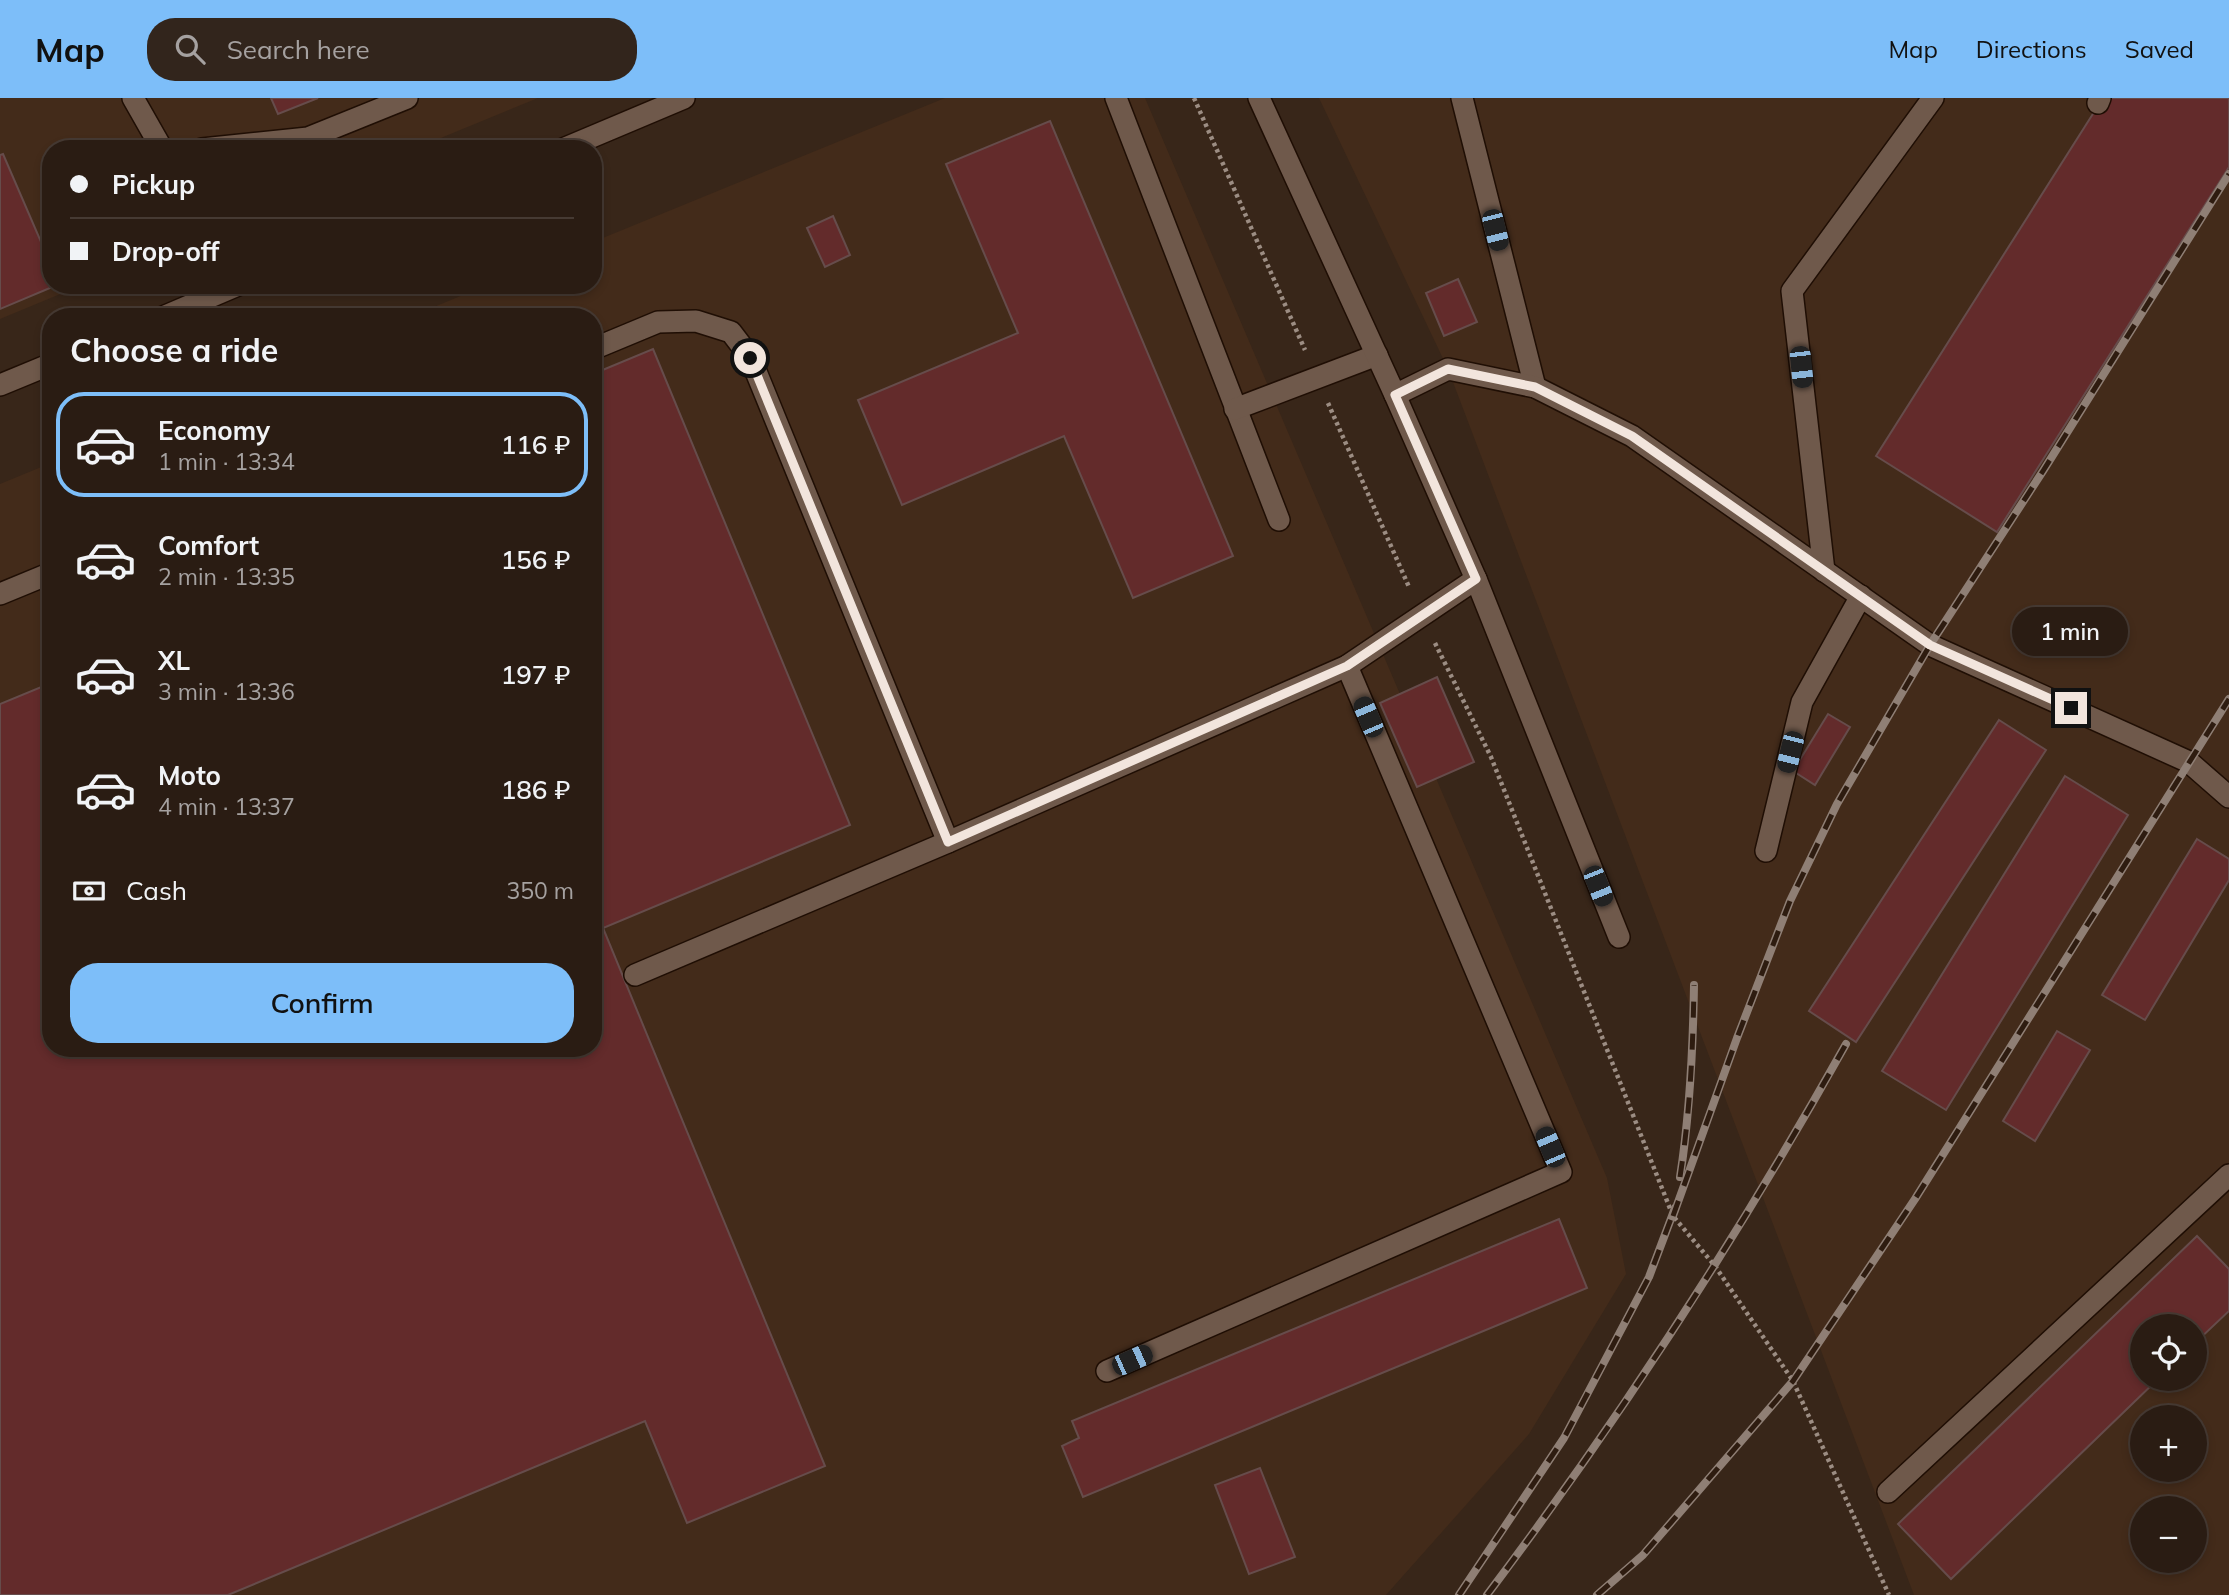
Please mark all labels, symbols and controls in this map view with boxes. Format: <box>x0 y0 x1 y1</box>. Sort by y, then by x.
search box <box>147 18 637 81</box>
text: Map <box>35 29 105 70</box>
icon: search <box>171 30 209 68</box>
text: Search here <box>227 33 370 66</box>
text: Map <box>1888 34 1938 64</box>
text: Directions <box>1976 34 2087 64</box>
text: Saved <box>2125 34 2194 64</box>
text: Pickup <box>112 168 195 201</box>
car <box>1480 207 1511 253</box>
text: Drop-off <box>112 235 219 268</box>
text: Choose a ride <box>70 330 278 370</box>
route start <box>734 342 766 374</box>
car <box>1789 345 1814 389</box>
icon: car <box>74 413 137 476</box>
text: Economy <box>158 414 270 447</box>
text: 116 ₽ <box>501 428 570 461</box>
text: 1 min · 13:34 <box>158 447 295 476</box>
icon: car <box>74 528 137 591</box>
text: Comfort <box>158 529 259 562</box>
text: 156 ₽ <box>501 543 570 576</box>
text: 2 min · 13:35 <box>158 562 295 591</box>
callout: 1 min <box>2013 606 2129 656</box>
text: 1 min <box>2040 617 2100 646</box>
icon: car <box>74 643 137 706</box>
text: XL <box>158 644 190 677</box>
text: 197 ₽ <box>501 658 570 691</box>
text: 3 min · 13:36 <box>158 677 295 706</box>
route end <box>2055 692 2087 724</box>
car <box>1351 694 1386 740</box>
car <box>1775 729 1806 775</box>
icon: car <box>74 758 137 821</box>
text: Moto <box>158 759 221 792</box>
text: 186 ₽ <box>501 773 570 806</box>
text: 4 min · 13:37 <box>158 792 295 821</box>
car <box>1581 863 1616 909</box>
icon: cash <box>70 872 108 910</box>
text: Cash <box>126 874 187 907</box>
text: 350 m <box>506 876 574 905</box>
button: Confirm <box>70 963 574 1043</box>
car <box>1533 1124 1568 1170</box>
map controls <box>2130 1314 2207 1573</box>
button: locate <box>2130 1314 2207 1391</box>
car <box>1109 1342 1156 1378</box>
button: + <box>2130 1405 2207 1482</box>
button: − <box>2130 1496 2207 1573</box>

